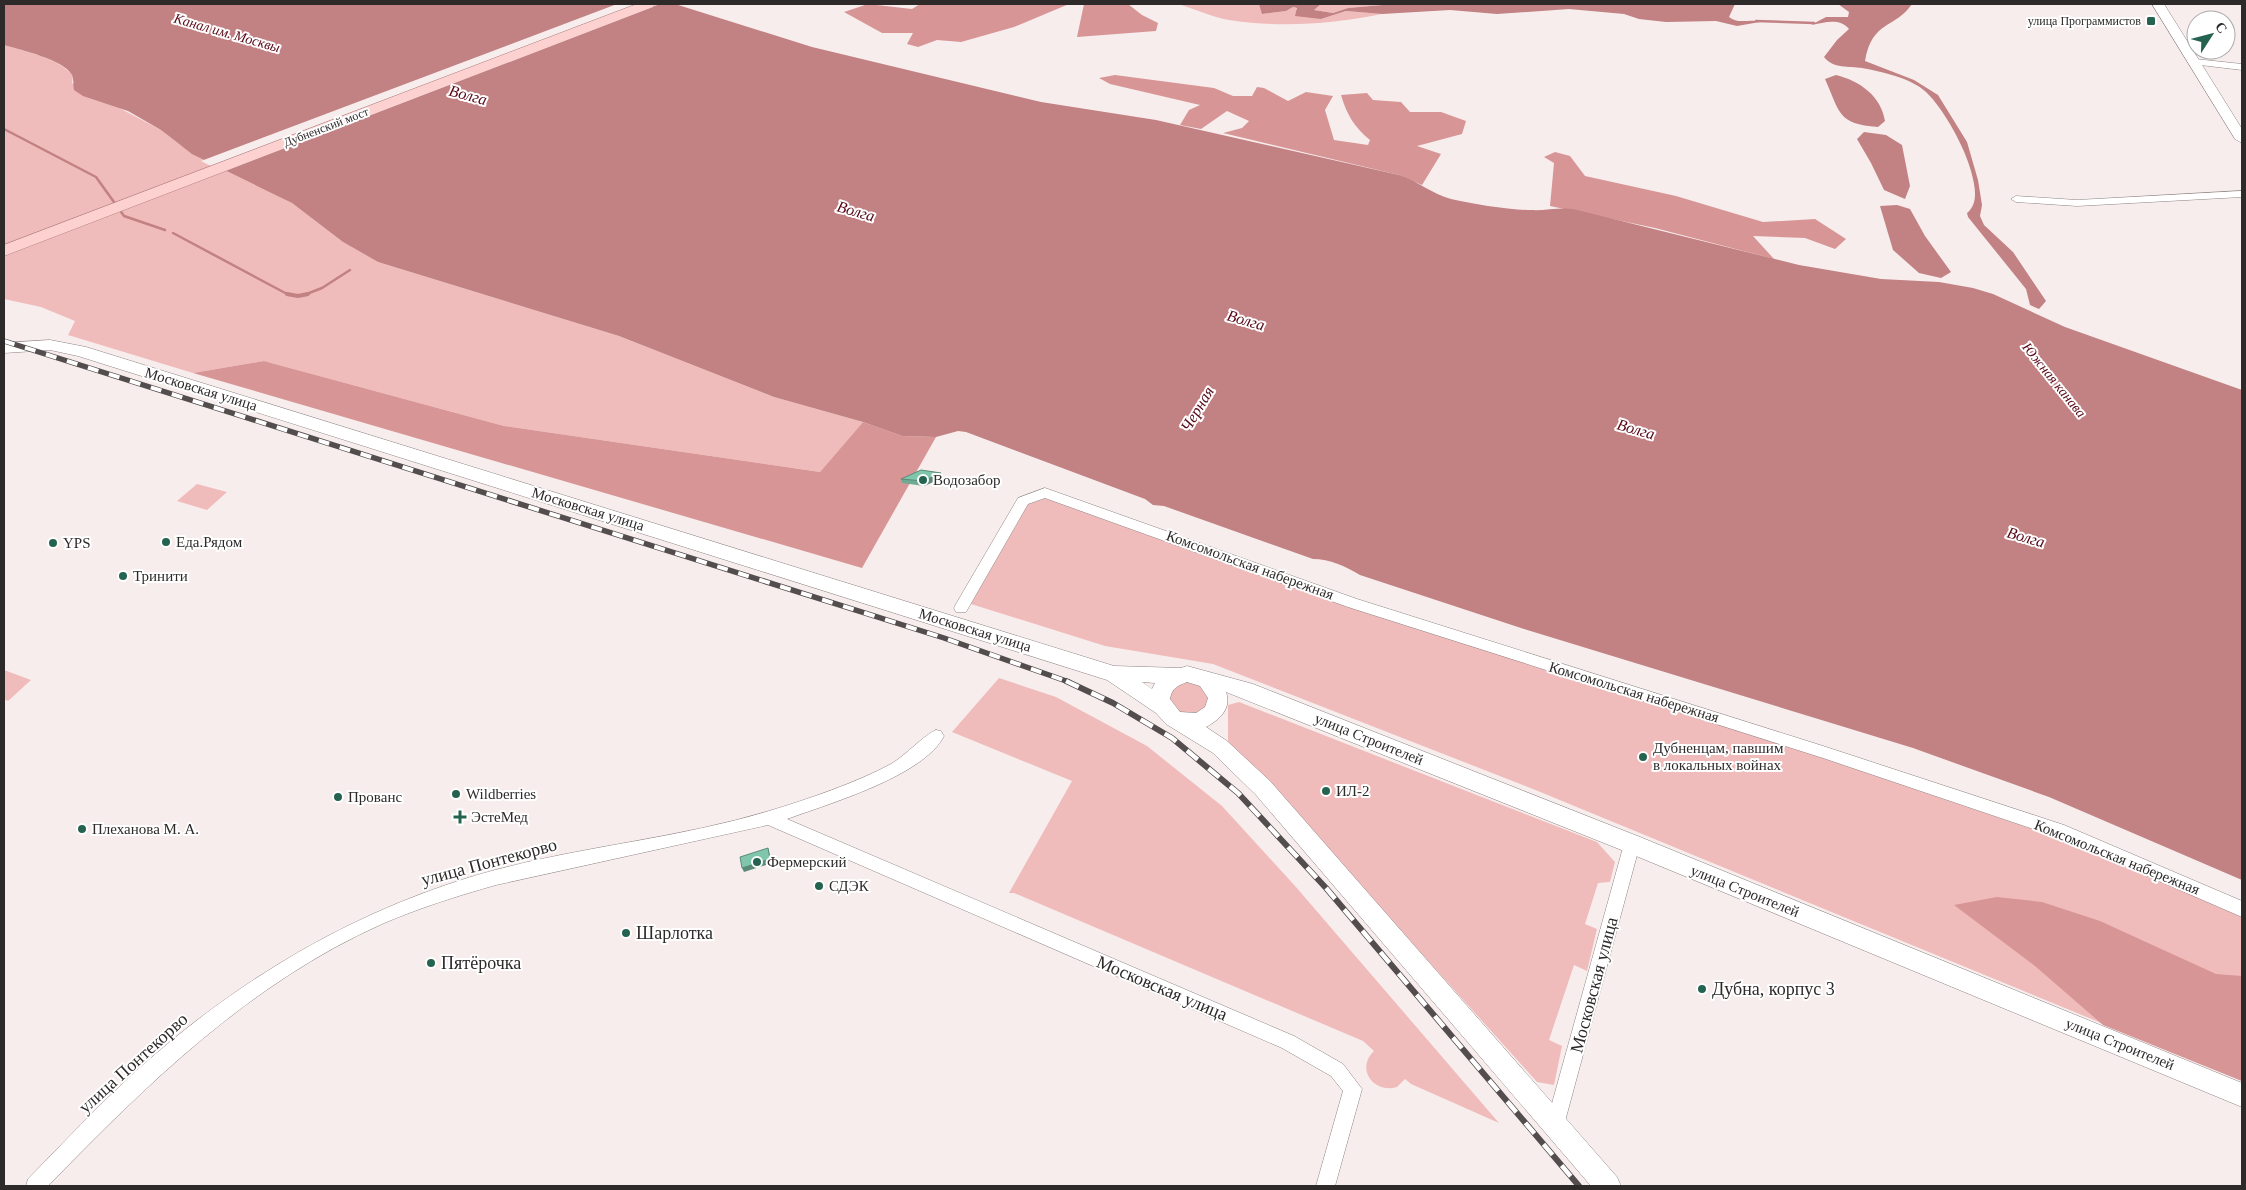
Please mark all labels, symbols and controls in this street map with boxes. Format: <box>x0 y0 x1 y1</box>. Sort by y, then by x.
water label: Канал им. Москвы <box>171 10 282 55</box>
north arrow <box>2186 10 2236 60</box>
place label: улица Программистов <box>2028 14 2141 28</box>
marker: улица Программистов <box>2145 15 2157 27</box>
text: С <box>2212 19 2230 36</box>
water label: Волга <box>447 82 489 108</box>
street label: Дубненский мост <box>282 104 371 150</box>
water label: Волга <box>835 198 877 224</box>
water label: Волга <box>1225 307 1267 333</box>
water label: Южная канава <box>2019 339 2089 420</box>
street label: Московская улица <box>143 364 259 414</box>
water label: Черная <box>1177 383 1218 435</box>
water label: Волга <box>1615 416 1657 442</box>
place label: Водозабор <box>933 472 1000 488</box>
marker: Водозабор <box>917 474 929 486</box>
street label: Московская улица <box>530 484 646 534</box>
water label: Волга <box>2005 524 2047 550</box>
street label: Комсомольская набережная <box>1164 527 1336 603</box>
place label: Еда.Рядом <box>176 534 243 550</box>
place label: YPS <box>63 535 91 551</box>
marker: Еда.Рядом <box>160 536 172 548</box>
marker: YPS <box>47 537 59 549</box>
place label: Тринити <box>133 568 188 584</box>
marker: Тринити <box>117 570 129 582</box>
street label: Московская улица <box>917 605 1033 655</box>
street label: Комсомольская набережная <box>1547 658 1721 726</box>
street label: улица Строителей <box>1312 710 1426 768</box>
place label: Дубненцам, павшим в локальных войнах <box>1653 740 1784 773</box>
marker: Дубненцам, павшим в локальных войнах <box>1637 751 1649 763</box>
place label: ИЛ-2 <box>1336 783 1370 799</box>
marker: ИЛ-2 <box>1320 785 1332 797</box>
place label: Wildberries <box>466 786 536 802</box>
marker: Wildberries <box>450 788 462 800</box>
place label: Прованс <box>348 789 402 805</box>
marker: Прованс <box>332 791 344 803</box>
place label: ЭстеМед <box>471 809 528 825</box>
marker: ЭстеМед <box>453 810 467 824</box>
street label: Комсомольская набережная <box>2032 816 2202 898</box>
place label: Плеханова М. А. <box>92 821 199 837</box>
marker: Плеханова М. А. <box>76 823 88 835</box>
street label: улица Понтекорво <box>419 834 559 890</box>
place label: Фермерский <box>767 854 846 870</box>
marker: Фермерский <box>751 856 763 868</box>
street label: улица Строителей <box>1688 862 1802 920</box>
place label: СДЭК <box>829 878 870 894</box>
marker: СДЭК <box>813 880 825 892</box>
street label: Московская улица <box>1566 915 1622 1055</box>
place label: Шарлотка <box>636 923 713 943</box>
marker: Шарлотка <box>620 927 632 939</box>
street label: Московская улица <box>1094 951 1230 1025</box>
place label: Пятёрочка <box>441 953 521 973</box>
marker: Пятёрочка <box>425 957 437 969</box>
place label: Дубна, корпус 3 <box>1712 979 1835 999</box>
marker: Дубна, корпус 3 <box>1696 983 1708 995</box>
street label: улица Понтекорво <box>74 1009 192 1117</box>
street label: улица Строителей <box>2063 1015 2177 1073</box>

